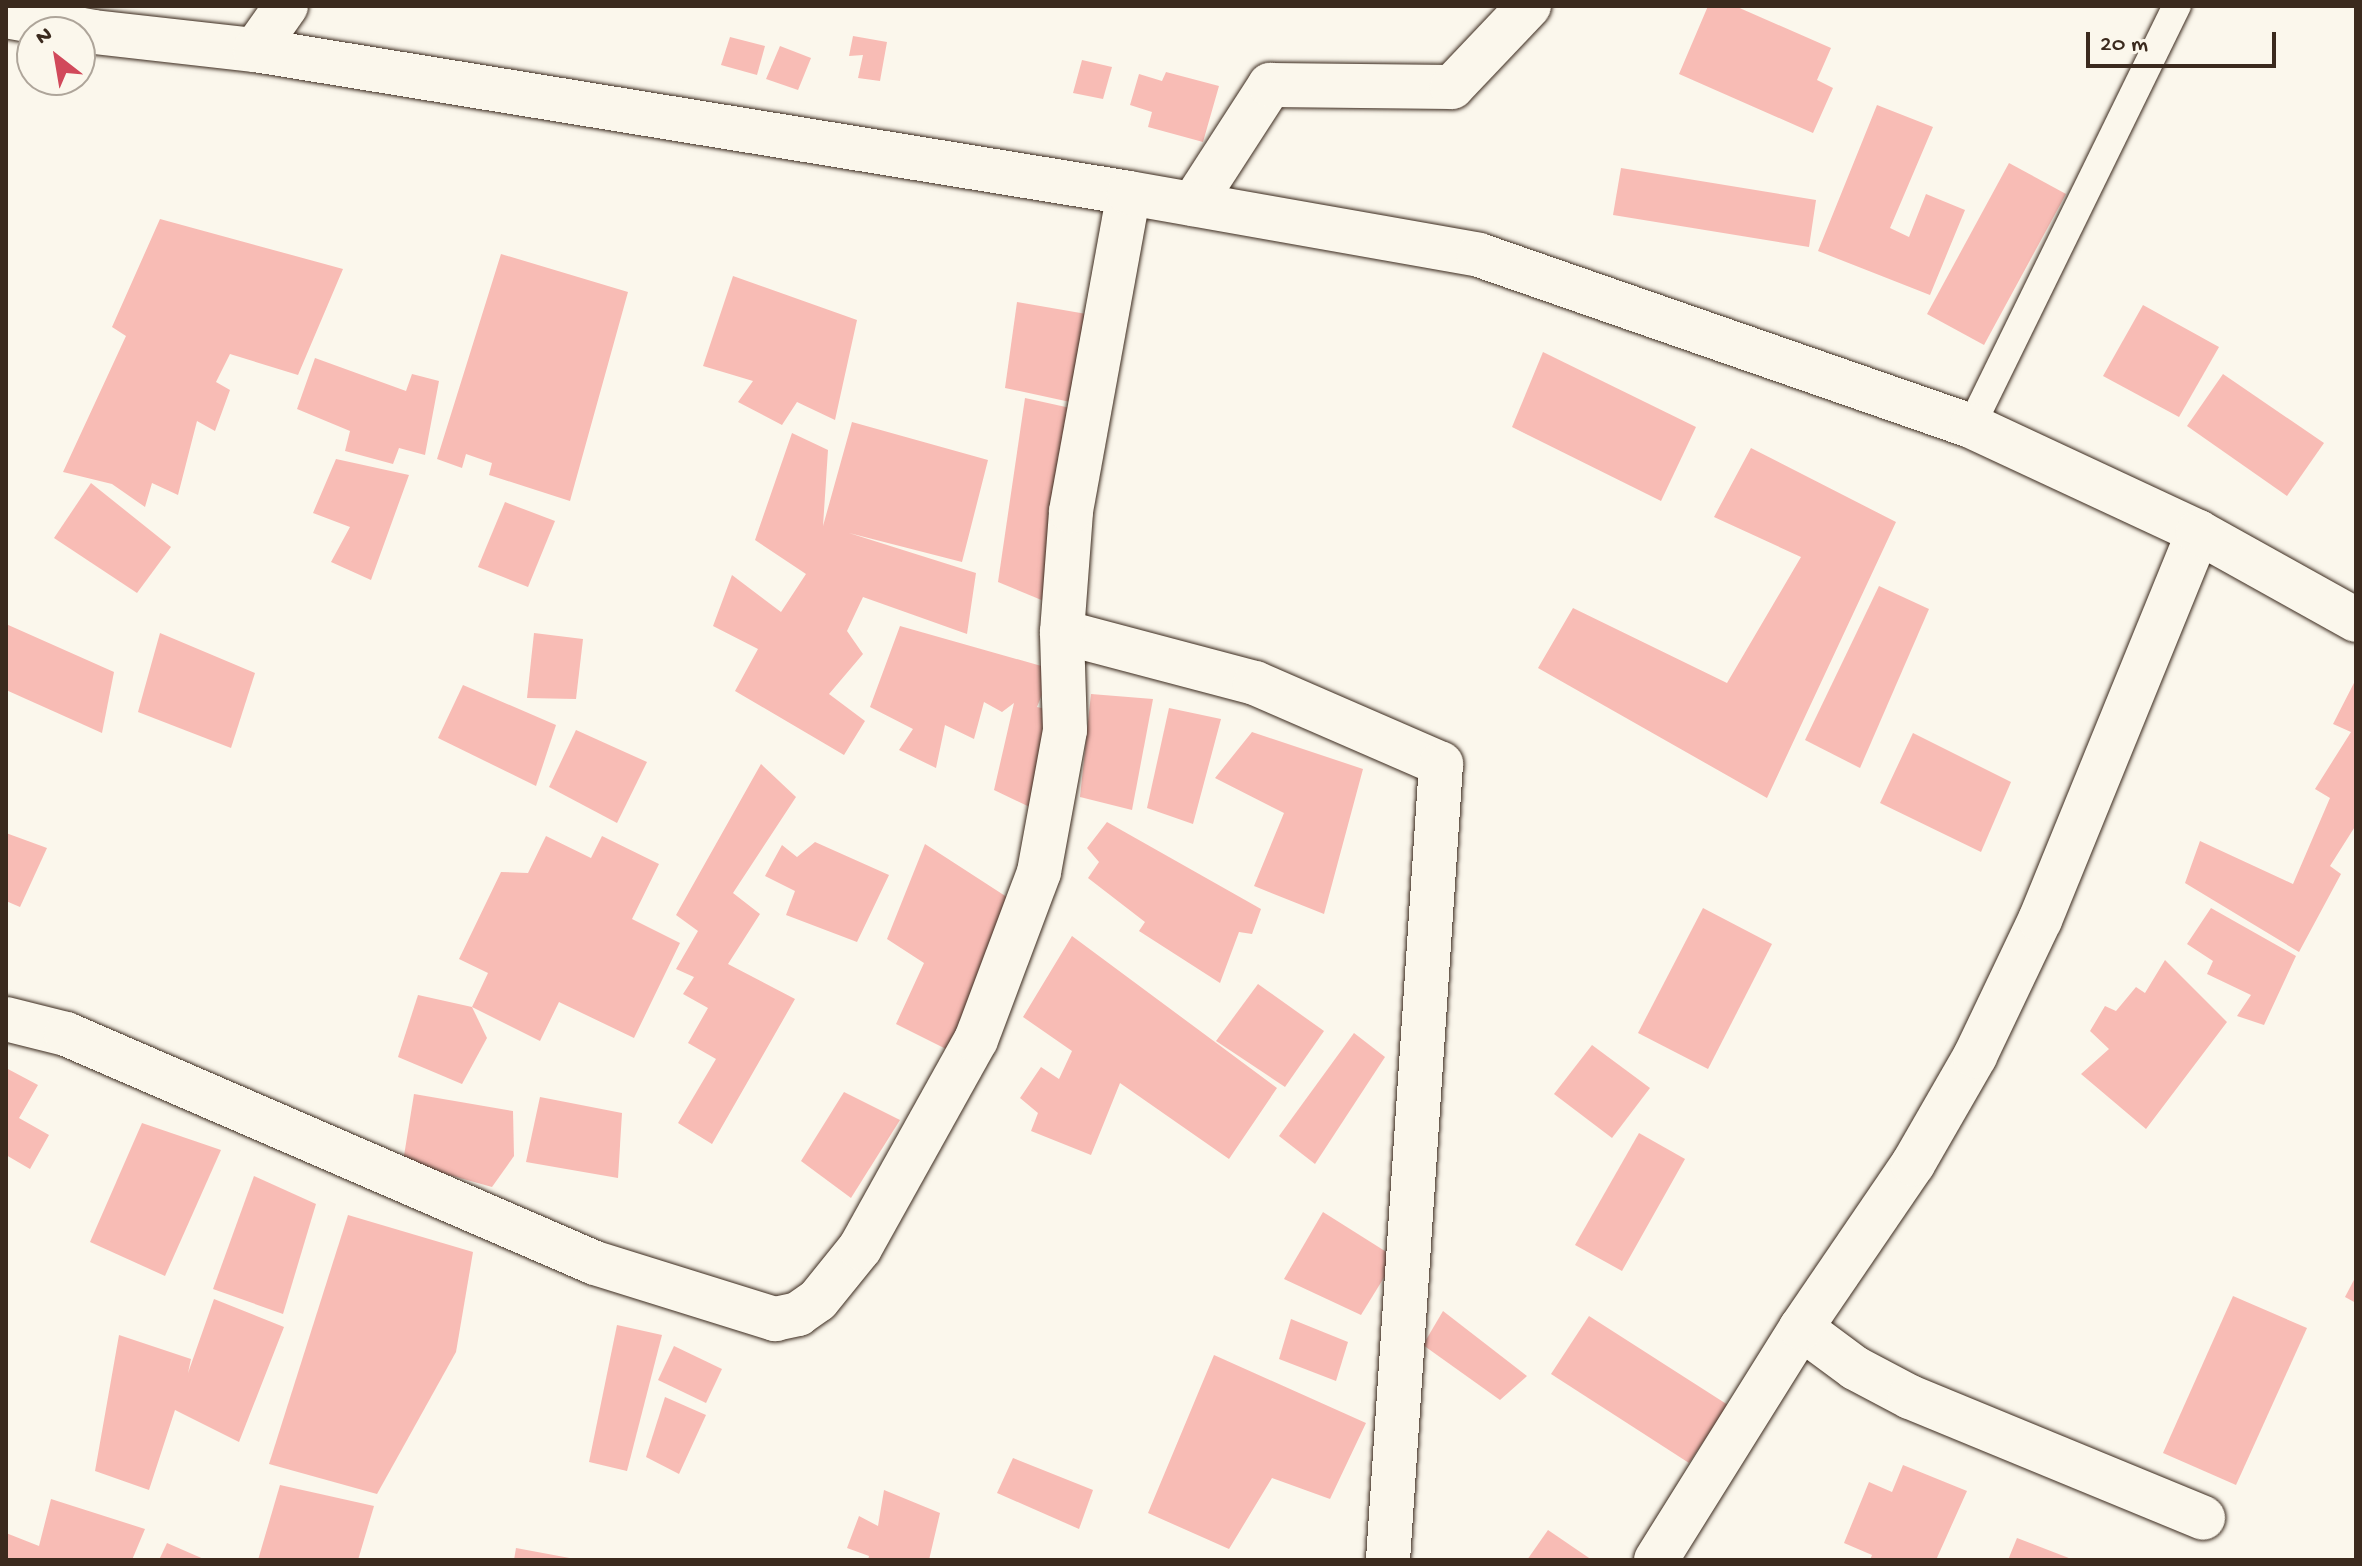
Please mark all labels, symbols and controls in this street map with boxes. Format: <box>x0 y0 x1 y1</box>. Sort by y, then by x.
north arrow <box>16 16 96 96</box>
scale bar <box>2090 16 2280 66</box>
text: N <box>32 22 58 52</box>
text: 20 m <box>2100 31 2148 60</box>

